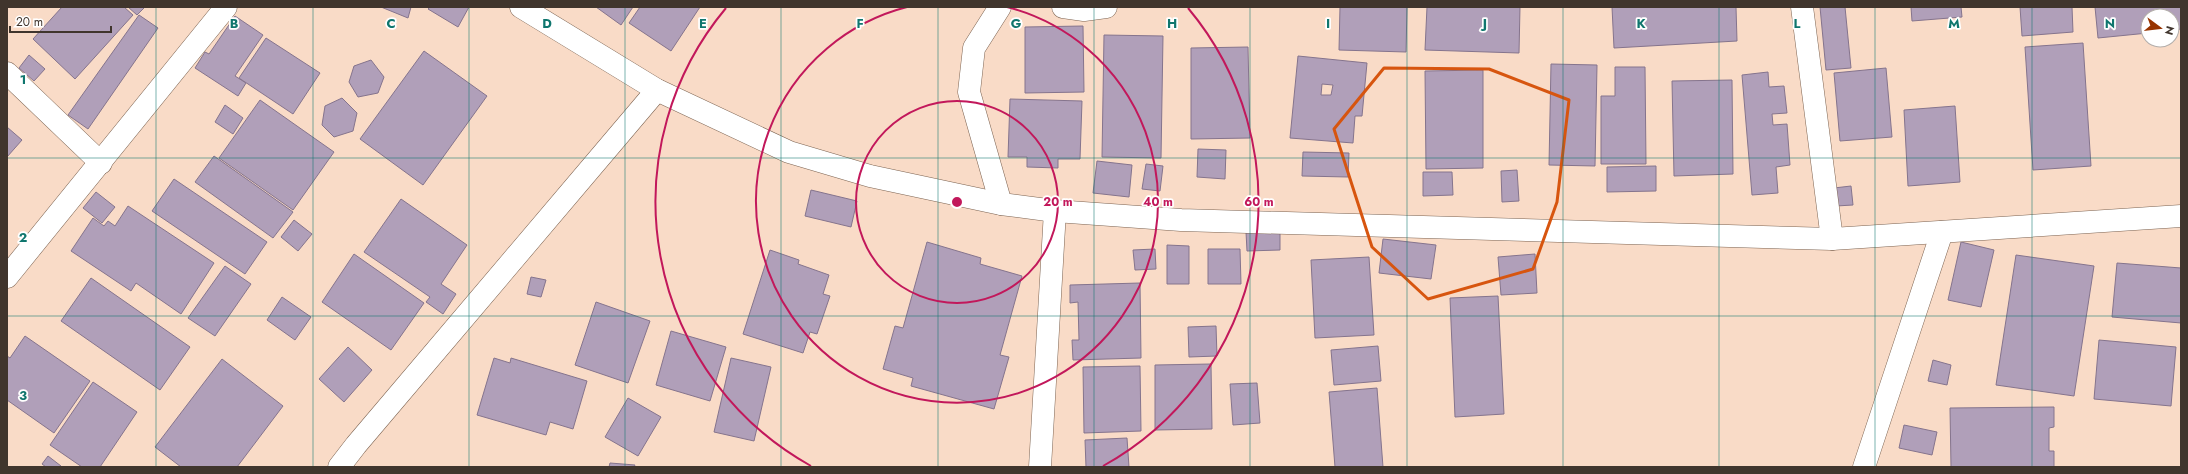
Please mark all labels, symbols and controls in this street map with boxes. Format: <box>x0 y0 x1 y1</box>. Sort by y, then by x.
scale bar <box>10 8 111 34</box>
north arrow <box>2140 8 2180 48</box>
text: 20 m <box>16 13 43 31</box>
text: B <box>230 14 239 33</box>
text: C <box>386 14 396 33</box>
text: D <box>542 14 552 33</box>
text: E <box>699 14 707 33</box>
text: F <box>856 14 864 33</box>
text: G <box>1011 14 1022 33</box>
text: H <box>1167 14 1177 33</box>
text: I <box>1326 14 1330 33</box>
text: J <box>1480 14 1487 33</box>
text: K <box>1636 14 1646 33</box>
text: L <box>1794 14 1801 33</box>
text: M <box>1948 14 1960 33</box>
text: N <box>2105 14 2115 33</box>
text: N <box>2161 24 2179 37</box>
text: 1 <box>20 70 26 89</box>
text: 20 m <box>1043 193 1073 211</box>
text: 40 m <box>1143 193 1173 211</box>
text: 60 m <box>1244 193 1274 211</box>
centre of rings <box>950 195 964 209</box>
text: 2 <box>19 228 27 247</box>
text: 3 <box>19 386 27 405</box>

